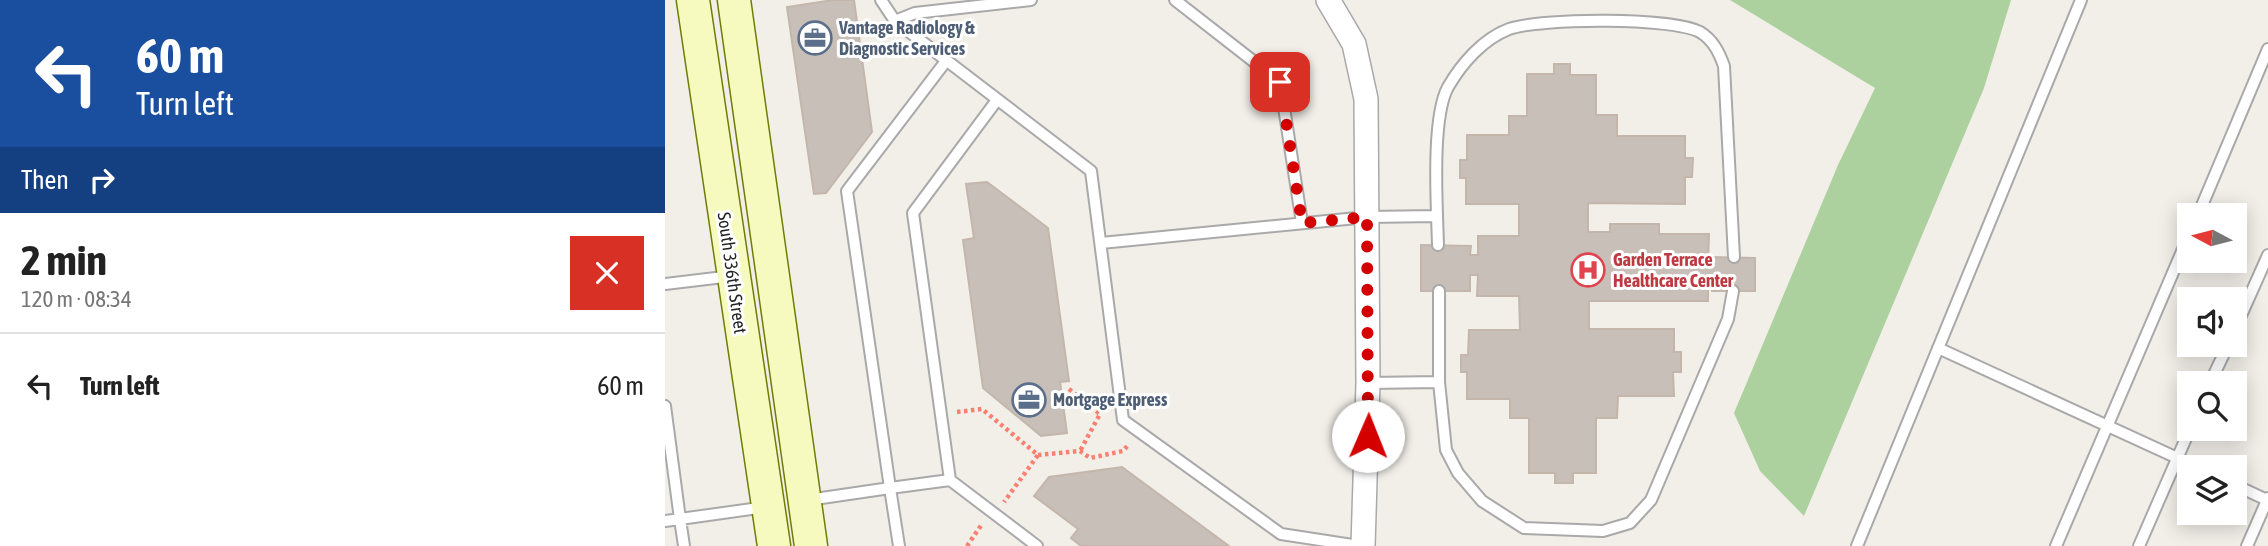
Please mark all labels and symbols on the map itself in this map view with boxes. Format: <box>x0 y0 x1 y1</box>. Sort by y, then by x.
place label: Vantage Radiology & Diagnostic Services <box>838 17 975 59</box>
office icon: Vantage Radiology & Diagnostic Services <box>796 19 834 57</box>
pin <box>1250 52 1310 112</box>
north arrow <box>2177 203 2247 273</box>
street label: South 336th Street <box>714 211 751 335</box>
place label: Garden Terrace Healthcare Center <box>1613 249 1734 291</box>
hospital icon: Garden Terrace Healthcare Center <box>1569 251 1607 289</box>
office icon: Mortgage Express <box>1010 381 1048 419</box>
place label: Mortgage Express <box>1053 389 1168 410</box>
position arrow <box>1331 399 1405 473</box>

